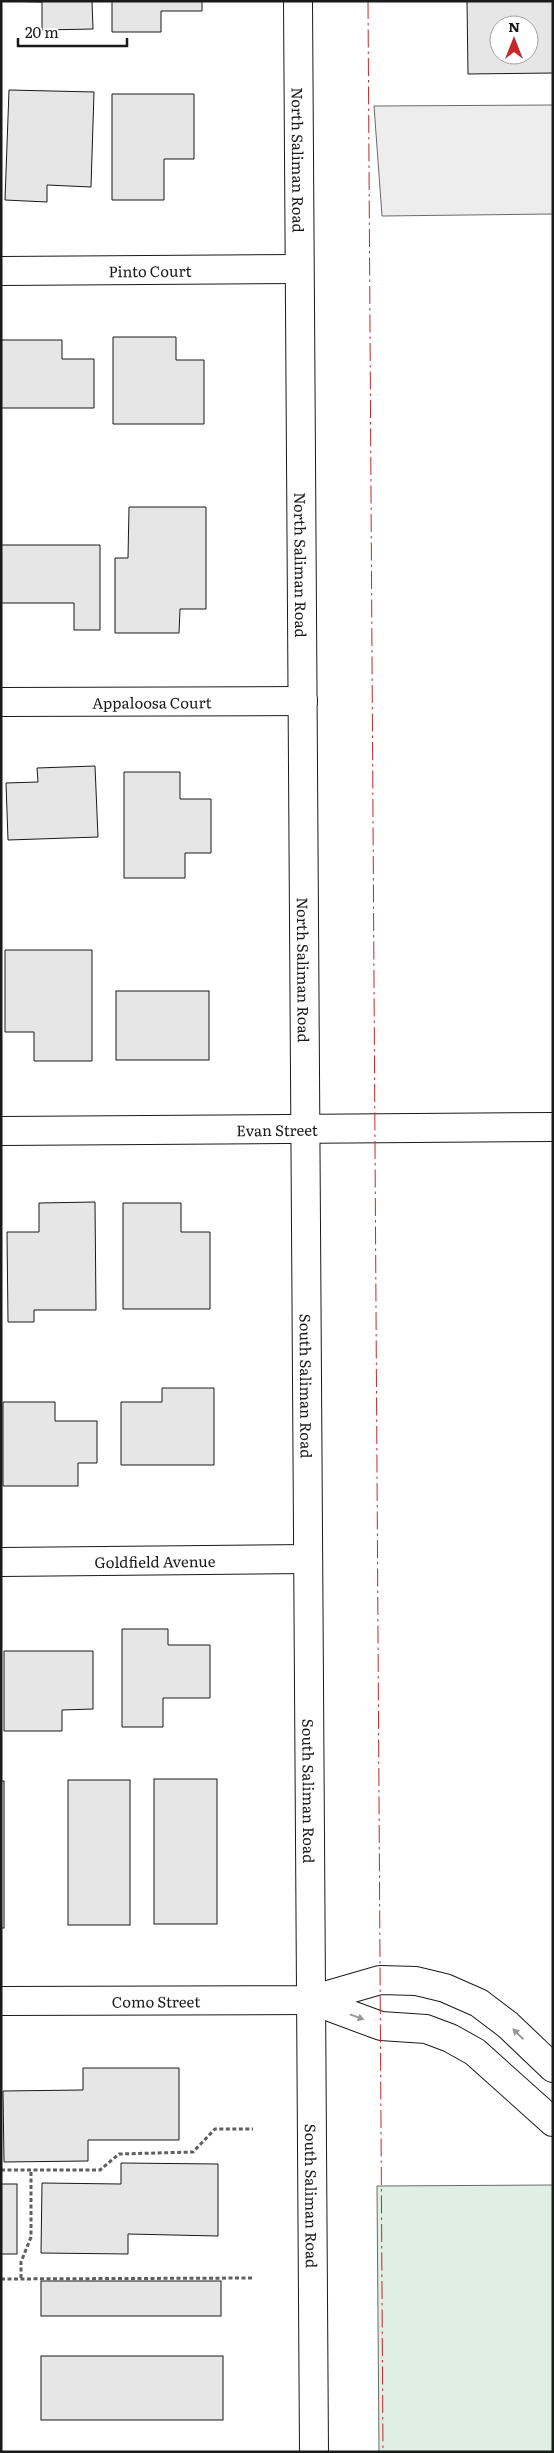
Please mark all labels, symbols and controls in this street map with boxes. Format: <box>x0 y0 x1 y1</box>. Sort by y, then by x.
scale bar <box>18 15 126 47</box>
north arrow <box>489 15 539 65</box>
text: N <box>508 16 520 36</box>
text: 20 m <box>25 20 59 43</box>
street label: North Saliman Road <box>287 87 311 233</box>
street label: Pinto Court <box>108 258 192 282</box>
street label: North Saliman Road <box>290 492 314 638</box>
street label: Appaloosa Court <box>92 690 212 713</box>
street label: North Saliman Road <box>292 897 316 1043</box>
street label: Evan Street <box>236 1117 318 1141</box>
street label: South Saliman Road <box>295 1314 319 1458</box>
street label: Goldfield Avenue <box>94 1548 216 1573</box>
street label: South Saliman Road <box>298 1719 322 1863</box>
street label: Como Street <box>112 1989 200 2012</box>
one-way arrow <box>350 2013 365 2021</box>
one-way arrow <box>512 2028 524 2040</box>
street label: South Saliman Road <box>300 2124 324 2268</box>

